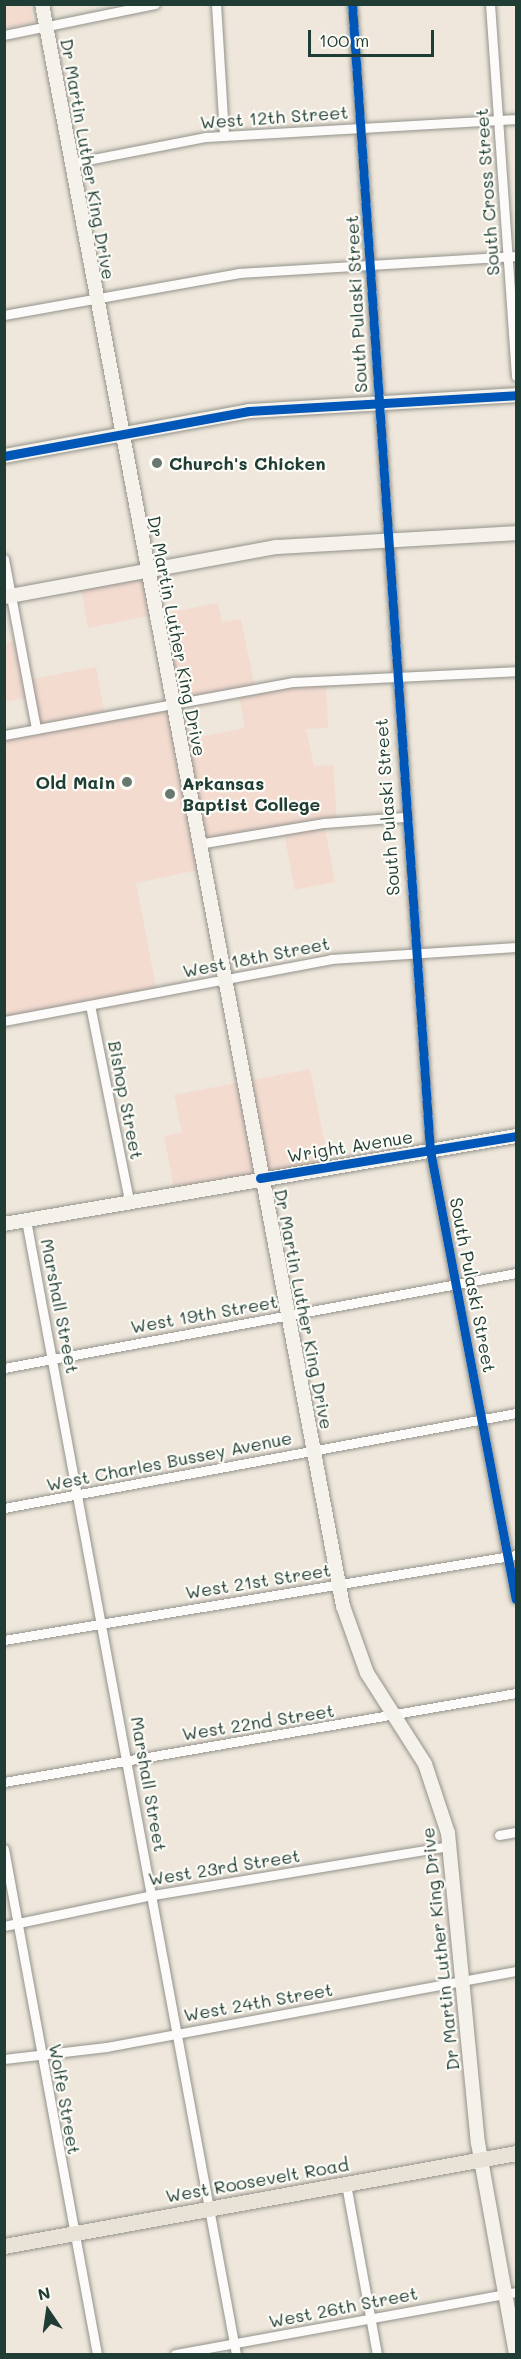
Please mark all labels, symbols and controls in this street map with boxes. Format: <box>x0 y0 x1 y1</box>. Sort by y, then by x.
scale bar <box>311 18 437 56</box>
text: 100 m <box>319 28 369 52</box>
street label: Dr Martin Luther King Drive <box>56 37 120 281</box>
street label: West 12th Street <box>199 101 349 133</box>
street label: South Cross Street <box>470 108 504 276</box>
street label: South Pulaski Street <box>341 215 371 393</box>
place label: Church's Chicken <box>169 452 326 474</box>
marker: Church's Chicken <box>150 456 164 470</box>
street label: Dr Martin Luther King Drive <box>143 514 211 758</box>
street label: South Pulaski Street <box>370 717 404 897</box>
place label: Old Main <box>36 771 115 793</box>
place label: Arkansas Baptist College <box>182 773 320 816</box>
marker: Old Main <box>120 775 134 789</box>
marker: Arkansas Baptist College <box>163 787 177 801</box>
street label: West 18th Street <box>181 932 331 982</box>
street label: Bishop Street <box>104 1039 148 1161</box>
street label: Wright Avenue <box>286 1125 414 1167</box>
street label: Dr Martin Luther King Drive <box>270 1187 338 1431</box>
street label: South Pulaski Street <box>445 1196 501 1374</box>
street label: Marshall Street <box>36 1237 84 1375</box>
street label: West 19th Street <box>129 1290 279 1338</box>
street label: West Charles Bussey Avenue <box>44 1427 294 1495</box>
street label: West 21st Street <box>184 1559 332 1603</box>
street label: West 22nd Street <box>180 1699 336 1745</box>
street label: Marshall Street <box>126 1715 172 1853</box>
street label: Dr Martin Luther King Drive <box>416 1826 464 2072</box>
street label: West 23rd Street <box>147 1844 301 1890</box>
street label: West 24th Street <box>182 1978 334 2026</box>
street label: Wolfe Street <box>45 2042 85 2156</box>
street label: West Roosevelt Road <box>164 2153 350 2207</box>
north arrow <box>18 2281 78 2341</box>
text: N <box>36 2281 52 2305</box>
street label: West 26th Street <box>267 2282 419 2332</box>

